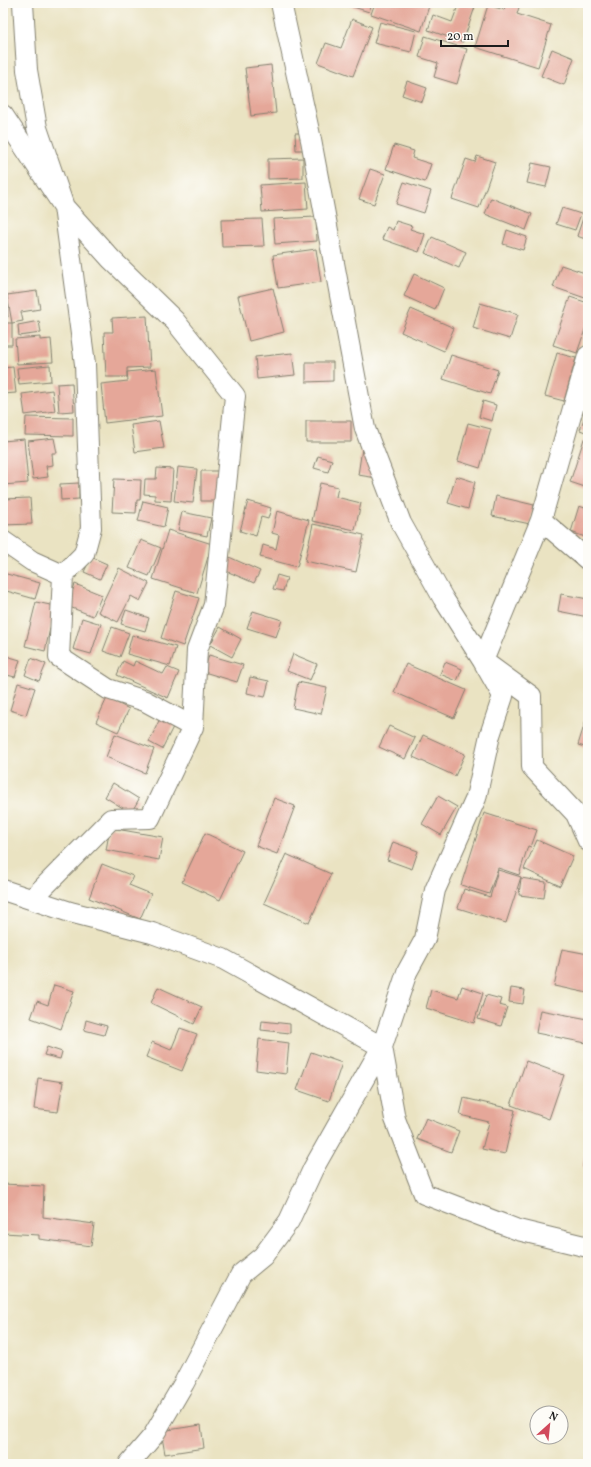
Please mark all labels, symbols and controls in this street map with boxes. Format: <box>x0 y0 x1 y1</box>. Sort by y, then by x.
scale bar <box>441 22 508 48</box>
text: 20 m <box>447 29 474 45</box>
north arrow <box>529 1405 569 1445</box>
text: N <box>546 1409 560 1426</box>

